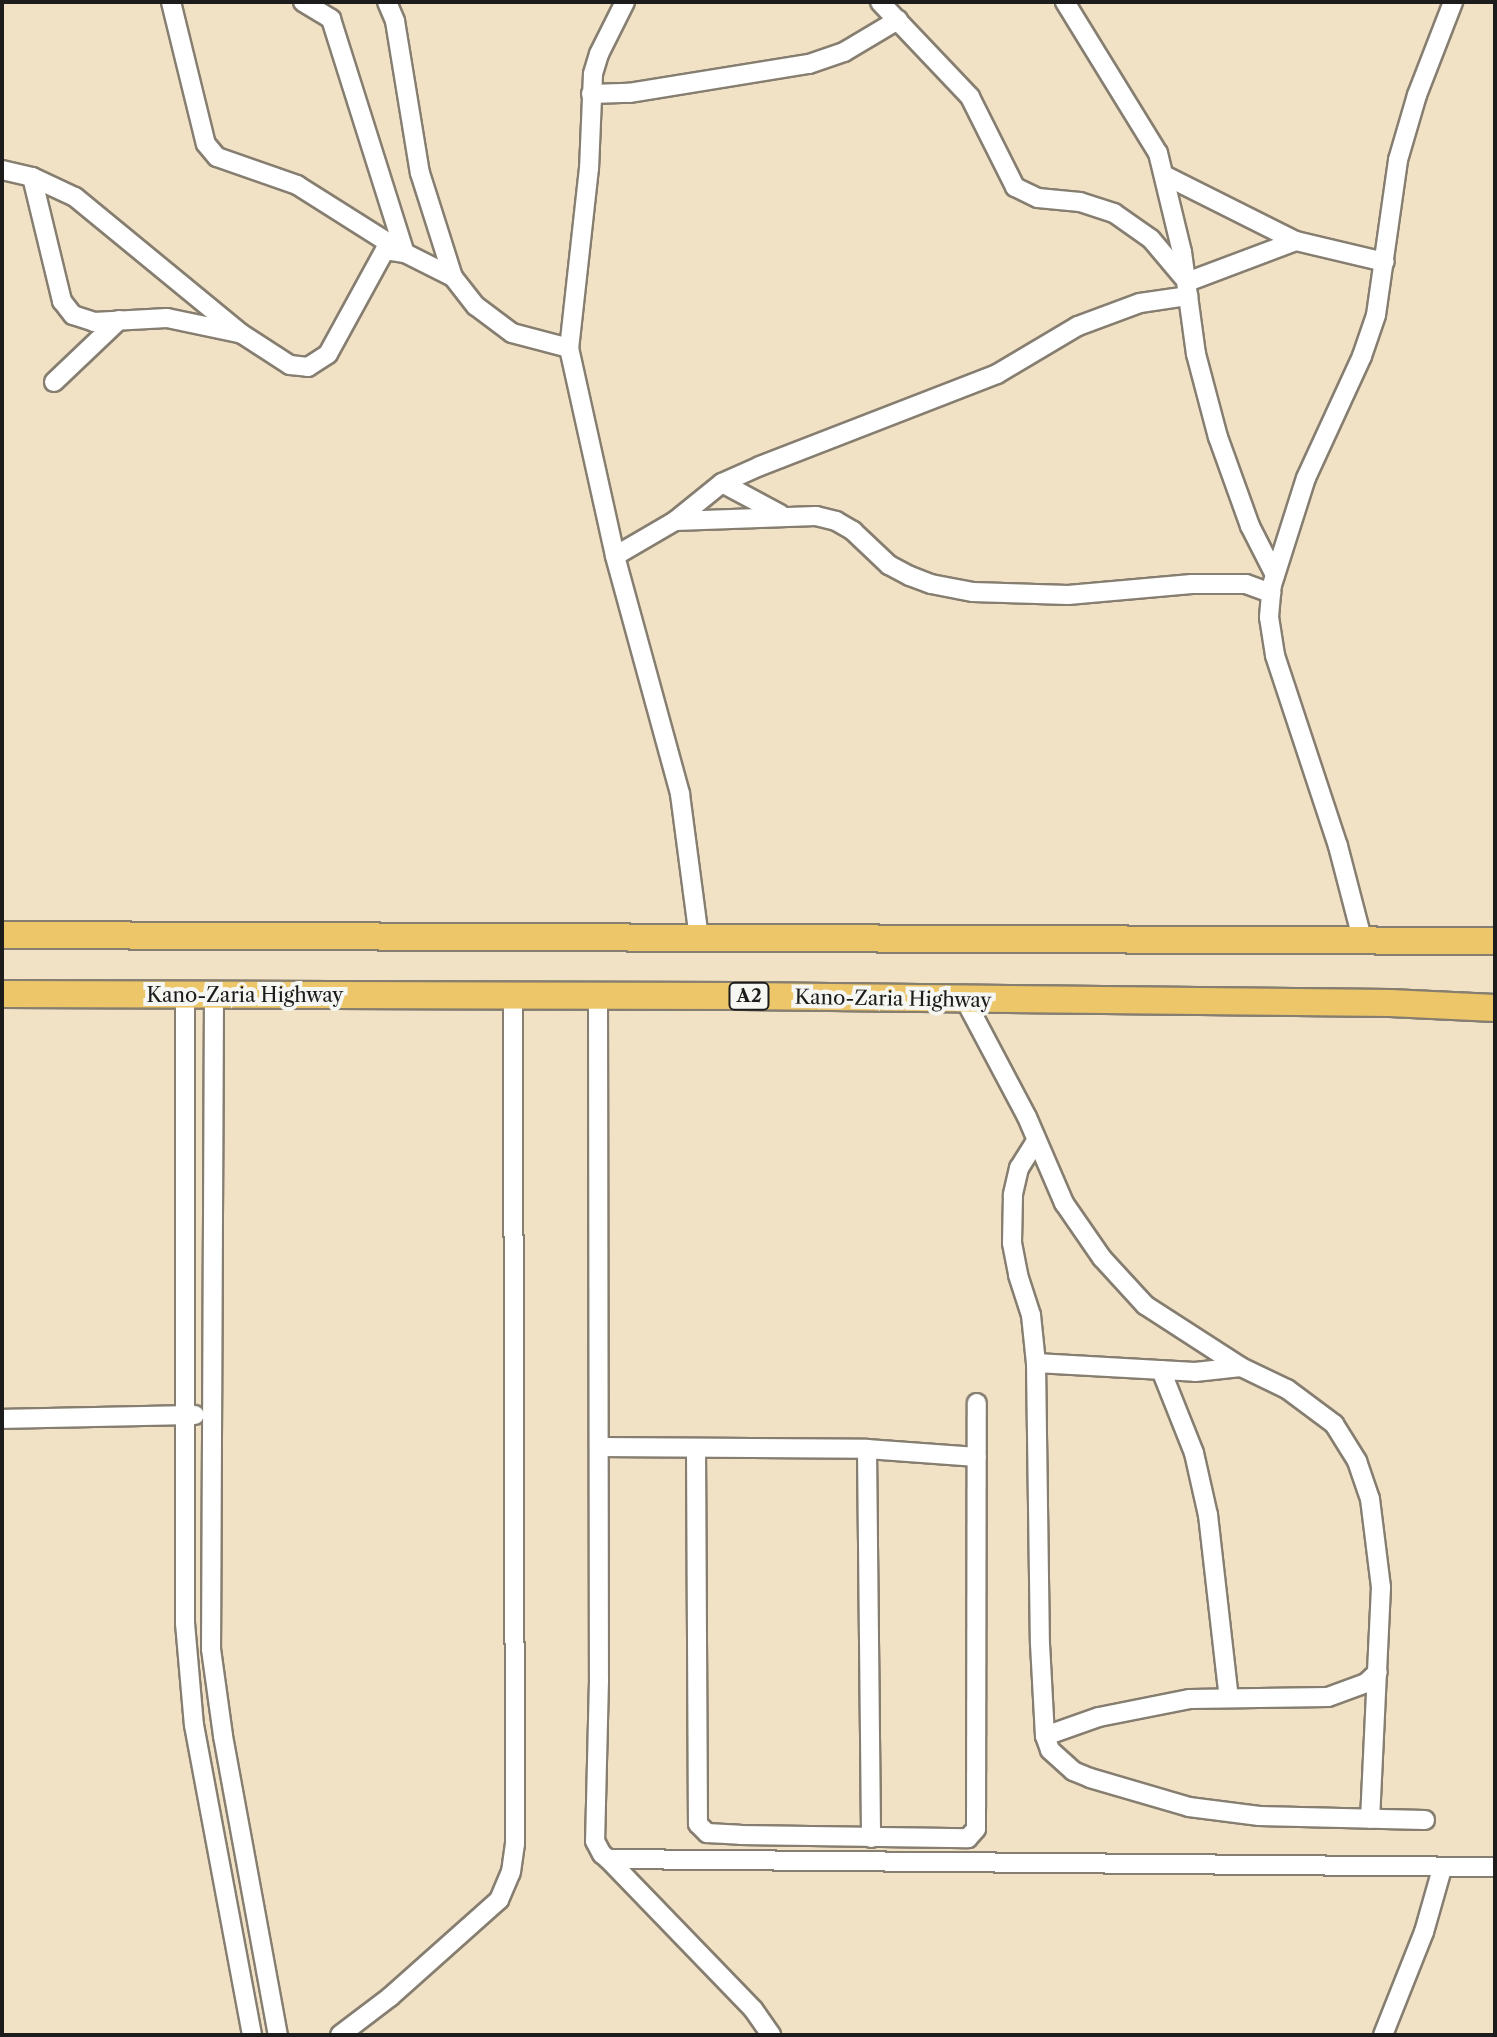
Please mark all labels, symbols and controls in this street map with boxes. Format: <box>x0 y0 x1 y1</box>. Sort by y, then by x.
road number: A2 <box>727 982 771 1010</box>
street label: Kano-Zaria Highway <box>146 983 344 1007</box>
street label: Kano-Zaria Highway <box>794 985 992 1013</box>

